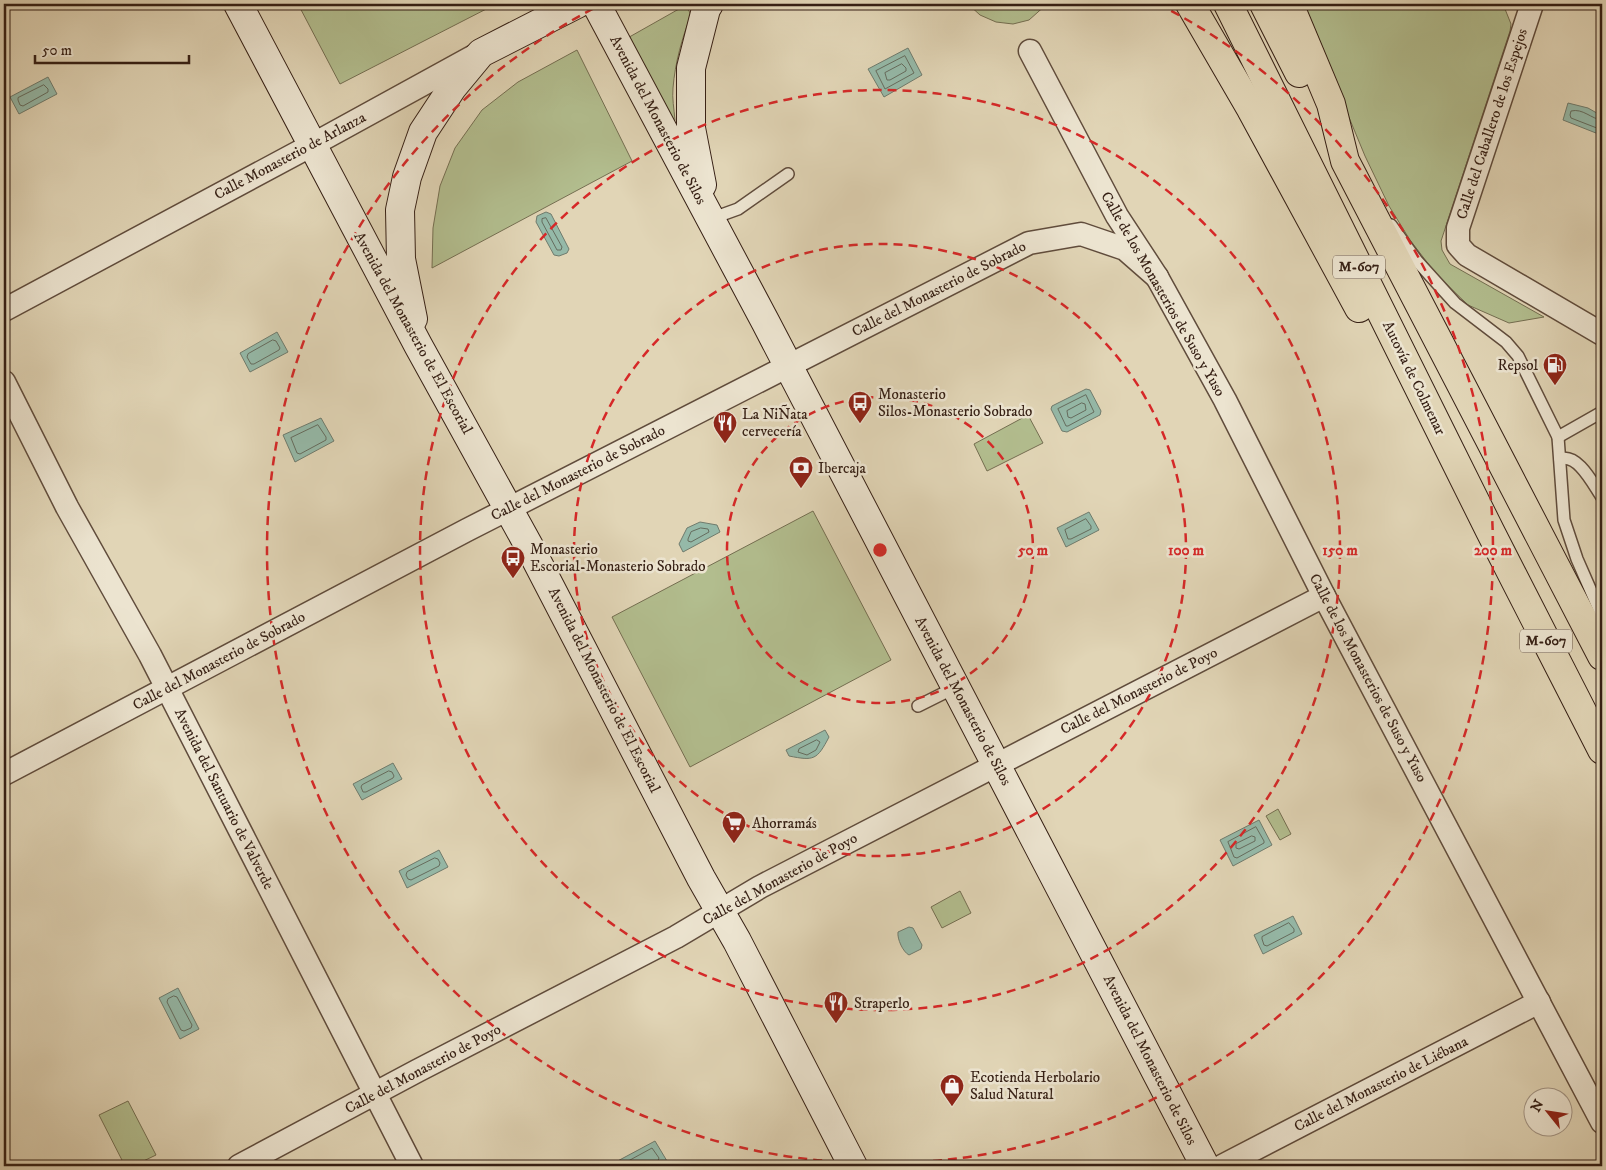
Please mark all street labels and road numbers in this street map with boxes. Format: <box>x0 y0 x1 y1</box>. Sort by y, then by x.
street label: Calle del Caballero de los Espejos <box>1452 26 1532 222</box>
street label: Avenida del Monasterio de Silos <box>605 32 711 208</box>
street label: Calle Monasterio de Arlanza <box>211 108 370 204</box>
street label: Calle de los Monasterios de Suso y Yuso <box>1096 188 1230 400</box>
street label: Avenida del Monasterio de El Escorial <box>349 229 477 438</box>
street label: Calle del Monasterio de Sobrado <box>849 237 1029 341</box>
road number: M-607 <box>1333 256 1385 278</box>
street label: Autovía de Colmenar <box>1378 318 1450 439</box>
street label: Calle del Monasterio de Sobrado <box>488 421 668 525</box>
street label: Calle de los Monasterios de Suso y Yuso <box>1305 570 1431 786</box>
street label: Avenida del Monasterio de El Escorial <box>544 584 664 796</box>
street label: Calle del Monasterio de Sobrado <box>129 607 309 715</box>
street label: Avenida del Monasterio de Silos <box>910 613 1016 789</box>
road number: M-607 <box>1520 630 1572 652</box>
street label: Calle del Monasterio de Poyo <box>1057 643 1221 739</box>
street label: Avenida del Santuario de Valverde <box>170 705 278 893</box>
street label: Calle del Monasterio de Poyo <box>699 828 861 930</box>
street label: Avenida del Monasterio de Silos <box>1099 972 1201 1148</box>
street label: Calle del Monasterio de Poyo <box>342 1020 504 1118</box>
street label: Calle del Monasterio de Liébana <box>1291 1032 1472 1136</box>

